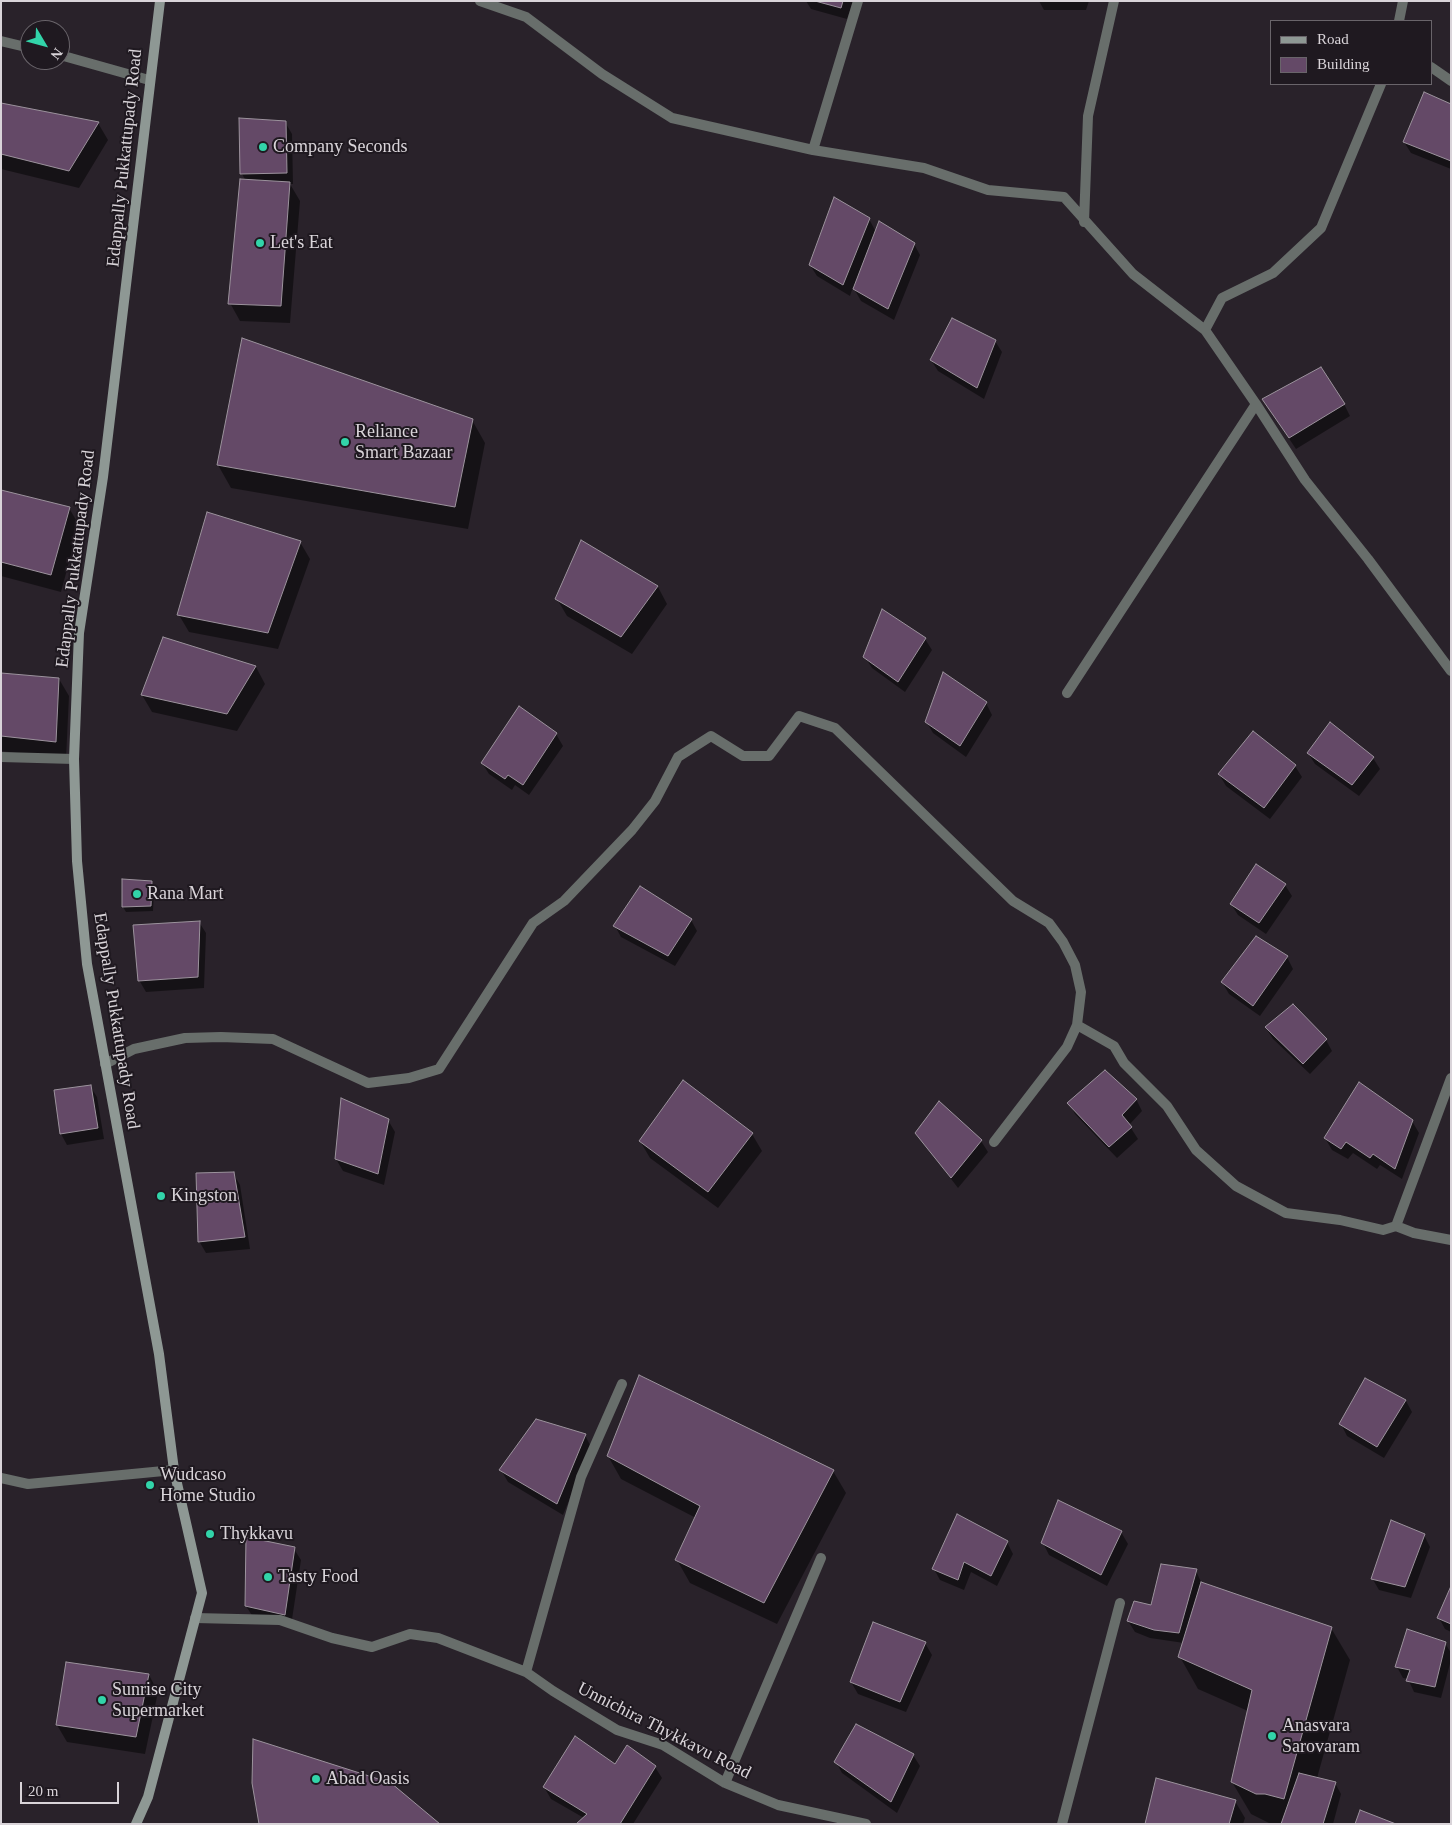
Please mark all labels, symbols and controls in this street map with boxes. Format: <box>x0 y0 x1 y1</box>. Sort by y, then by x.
north arrow <box>20 20 70 70</box>
legend <box>1270 20 1432 85</box>
text: Road <box>1317 31 1349 47</box>
text: N <box>48 45 66 62</box>
street label: Edappally Pukkattupady Road <box>103 48 147 268</box>
text: Building <box>1317 56 1370 72</box>
place label: Company Seconds <box>273 136 407 158</box>
marker: Company Seconds <box>257 141 269 153</box>
place label: Let's Eat <box>270 232 333 254</box>
marker: Let's Eat <box>254 237 266 249</box>
place label: Reliance Smart Bazaar <box>355 421 452 464</box>
marker: Reliance Smart Bazaar <box>339 436 351 448</box>
street label: Edappally Pukkattupady Road <box>52 449 100 669</box>
place label: Rana Mart <box>147 883 223 905</box>
marker: Rana Mart <box>131 888 143 900</box>
street label: Edappally Pukkattupady Road <box>88 911 144 1131</box>
place label: Kingston <box>171 1185 237 1207</box>
marker: Kingston <box>155 1190 167 1202</box>
place label: Wudcaso Home Studio <box>160 1464 256 1506</box>
marker: Wudcaso Home Studio <box>144 1479 156 1491</box>
place label: Thykkavu <box>220 1523 293 1545</box>
marker: Thykkavu <box>204 1528 216 1540</box>
place label: Tasty Food <box>278 1566 358 1588</box>
marker: Tasty Food <box>262 1571 274 1583</box>
street label: Unnichira Thykkavu Road <box>574 1678 754 1784</box>
place label: Sunrise City Supermarket <box>112 1679 204 1722</box>
marker: Sunrise City Supermarket <box>96 1694 108 1706</box>
place label: Anasvara Sarovaram <box>1282 1715 1360 1758</box>
marker: Anasvara Sarovaram <box>1266 1730 1278 1742</box>
place label: Abad Oasis <box>326 1768 409 1790</box>
scale bar <box>22 1772 121 1804</box>
marker: Abad Oasis <box>310 1773 322 1785</box>
text: 20 m <box>28 1783 58 1799</box>

